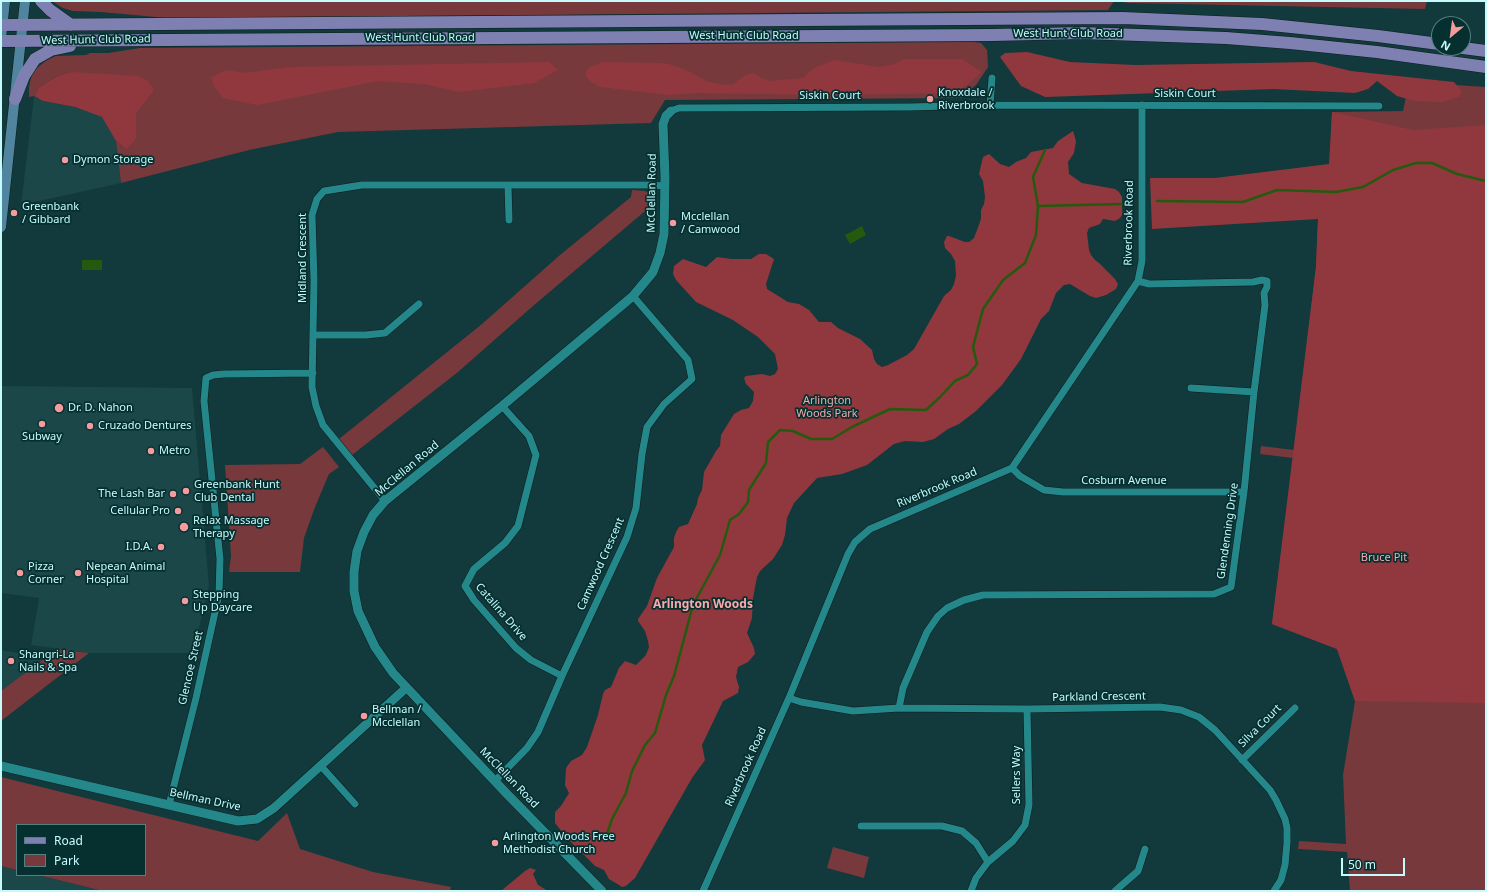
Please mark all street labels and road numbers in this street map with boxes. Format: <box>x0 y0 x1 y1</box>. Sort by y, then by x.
street label: West Hunt Club Road <box>1013 27 1123 41</box>
street label: West Hunt Club Road <box>689 29 799 43</box>
street label: West Hunt Club Road <box>365 31 475 45</box>
street label: West Hunt Club Road <box>41 32 151 48</box>
street label: Siskin Court <box>1154 87 1216 101</box>
street label: Siskin Court <box>799 89 861 103</box>
street label: McClellan Road <box>645 153 659 233</box>
street label: Riverbrook Road <box>1122 180 1136 266</box>
street label: Midland Crescent <box>296 213 310 303</box>
street label: McClellan Road <box>372 438 442 500</box>
street label: Riverbrook Road <box>895 465 979 511</box>
street label: Cosburn Avenue <box>1081 474 1167 488</box>
street label: Glendenning Drive <box>1215 482 1241 580</box>
street label: Camwood Crescent <box>575 516 627 612</box>
street label: Catalina Drive <box>472 581 530 643</box>
street label: Glencoe Street <box>176 630 206 706</box>
street label: Parkland Crescent <box>1052 690 1146 704</box>
street label: Silva Court <box>1236 702 1284 750</box>
street label: Riverbrook Road <box>723 725 769 809</box>
street label: McClellan Road <box>477 745 541 811</box>
street label: Sellers Way <box>1010 746 1024 804</box>
street label: Bellman Drive <box>168 786 242 814</box>

